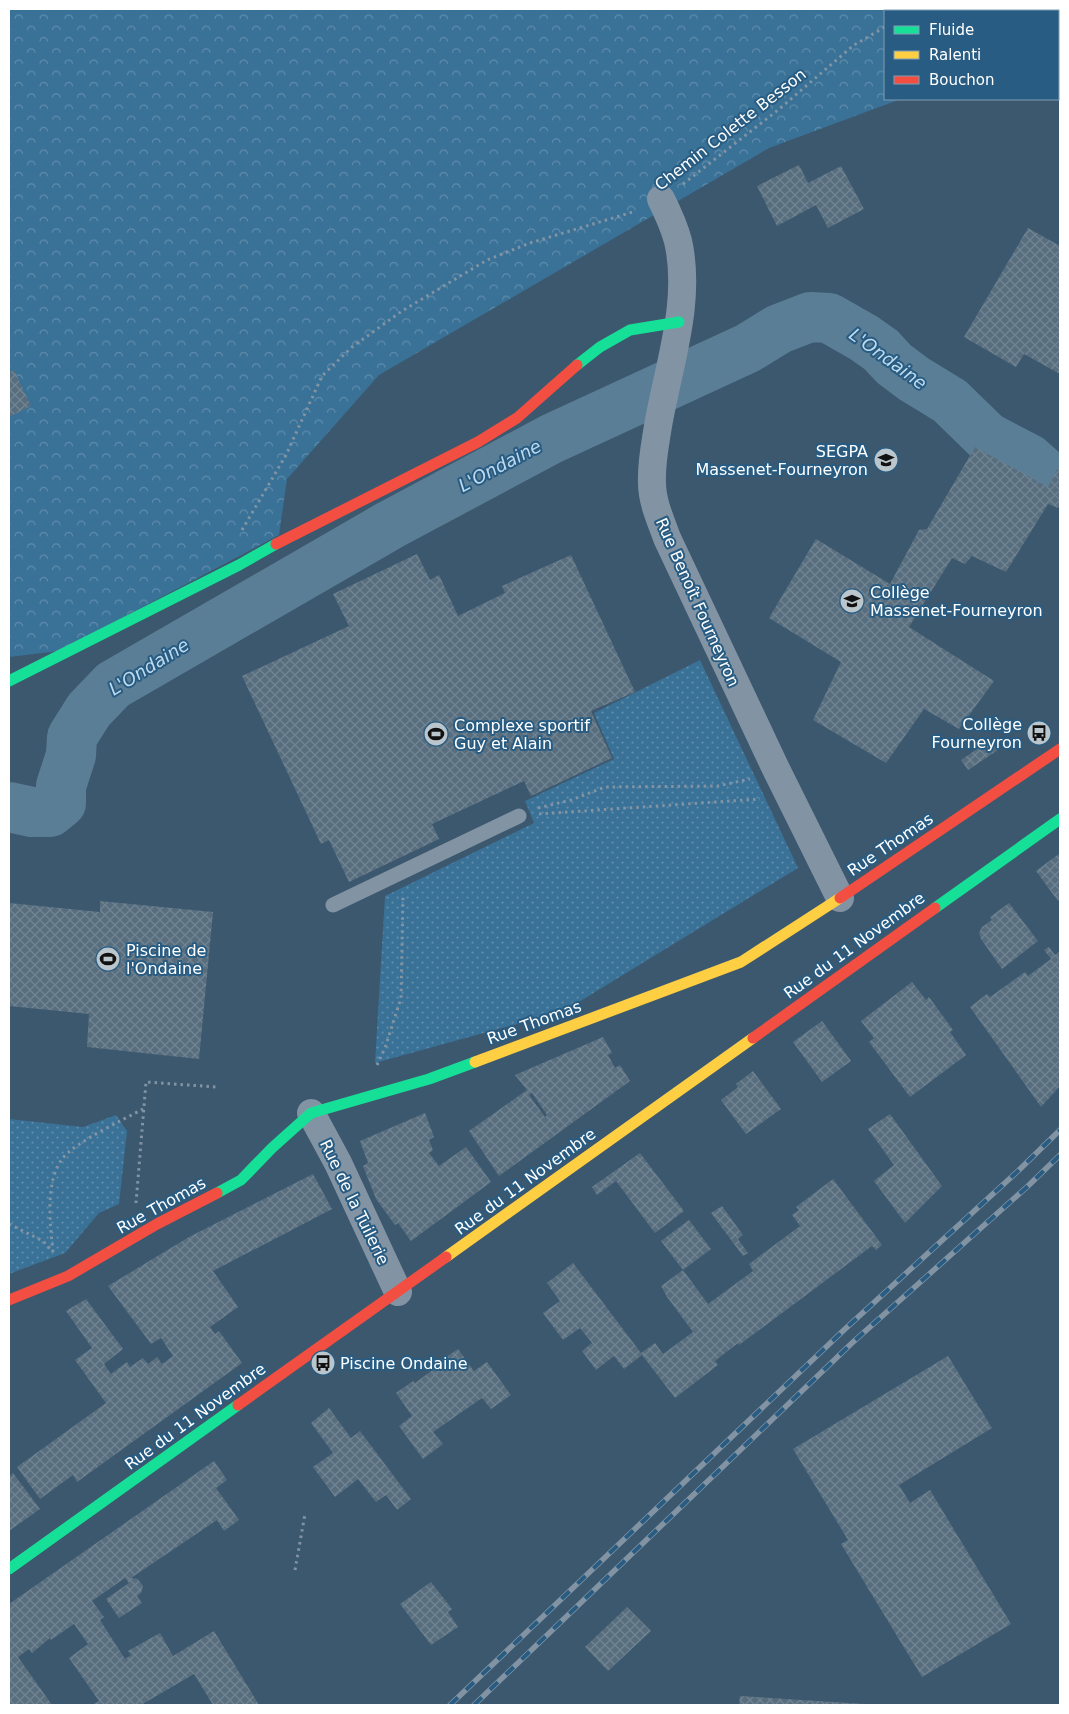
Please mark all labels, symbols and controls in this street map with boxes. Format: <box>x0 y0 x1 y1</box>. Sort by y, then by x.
legend <box>884 10 1059 100</box>
text: Fluide <box>929 21 974 39</box>
text: Ralenti <box>929 46 981 64</box>
street label: Chemin Colette Besson <box>651 64 810 194</box>
text: Bouchon <box>929 71 994 89</box>
water label: L'Ondaine <box>846 324 931 394</box>
water label: L'Ondaine <box>455 435 545 496</box>
place label: SEGPA Massenet-Fourneyron <box>695 442 868 479</box>
school or university icon: SEGPA Massenet-Fourneyron <box>873 447 899 473</box>
street label: Rue Benoît Fourneyron <box>652 515 743 689</box>
place label: Collège Massenet-Fourneyron <box>870 583 1043 620</box>
school or university icon: Collège Massenet-Fourneyron <box>839 588 865 614</box>
water label: L'Ondaine <box>105 634 193 699</box>
place label: Collège Fourneyron <box>932 715 1022 752</box>
place label: Complexe sportif Guy et Alain <box>454 716 590 753</box>
bus stop icon: Collège Fourneyron <box>1026 720 1052 746</box>
sports icon: Complexe sportif Guy et Alain <box>423 721 449 747</box>
street label: Rue Thomas <box>844 809 937 880</box>
street label: Rue du 11 Novembre <box>780 888 928 1003</box>
place label: Piscine de l'Ondaine <box>126 941 206 978</box>
sports icon: Piscine de l'Ondaine <box>95 946 121 972</box>
street label: Rue Thomas <box>484 997 584 1048</box>
street label: Rue du 11 Novembre <box>451 1124 599 1239</box>
street label: Rue de la Tuilerie <box>316 1136 393 1268</box>
street label: Rue Thomas <box>113 1173 209 1238</box>
bus stop icon: Piscine Ondaine <box>310 1350 336 1376</box>
place label: Piscine Ondaine <box>340 1354 468 1373</box>
street label: Rue du 11 Novembre <box>121 1359 269 1474</box>

